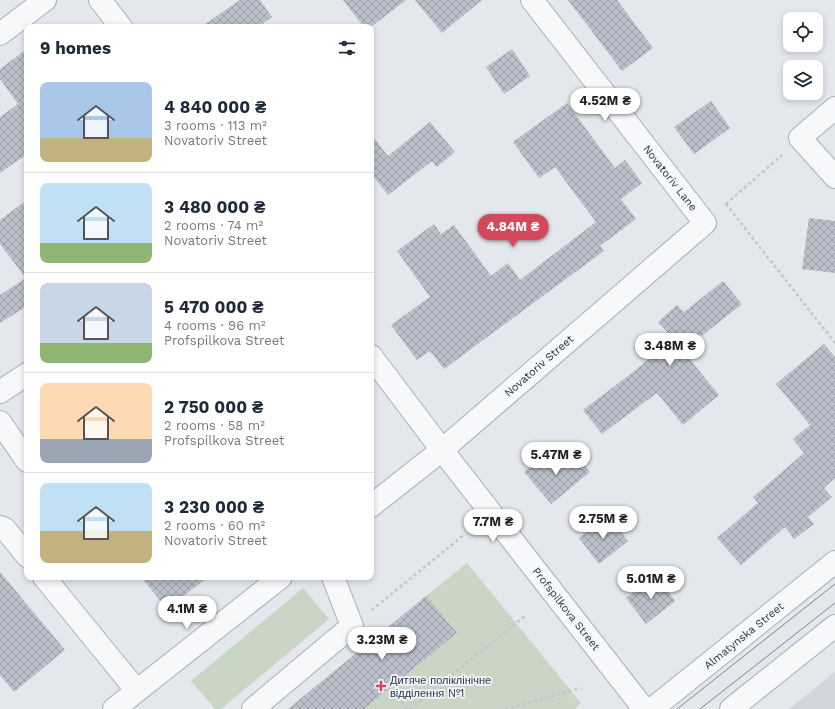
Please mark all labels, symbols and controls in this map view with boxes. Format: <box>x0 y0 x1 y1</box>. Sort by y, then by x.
map controls <box>783 12 823 100</box>
button: locate <box>783 12 823 52</box>
icon: filters <box>336 37 358 59</box>
text: 9 homes <box>40 38 111 58</box>
button: layers <box>783 60 823 100</box>
pin: 4.52M ₴ <box>568 88 642 122</box>
text: 4.52M ₴ <box>579 93 631 108</box>
text: 4 840 000 ₴ <box>164 97 266 117</box>
icon: home <box>72 98 120 146</box>
text: 3 rooms · 113 m² <box>164 118 267 133</box>
text: Novatoriv Street <box>164 133 267 148</box>
street label: Novatoriv Lane <box>640 142 700 214</box>
text: 3 480 000 ₴ <box>164 197 265 217</box>
icon: home <box>72 199 120 247</box>
pin: 4.84M ₴ <box>476 214 550 248</box>
text: 2 rooms · 74 m² <box>164 218 263 233</box>
text: 4.84M ₴ <box>487 219 539 234</box>
text: Novatoriv Street <box>164 233 267 248</box>
text: 5 470 000 ₴ <box>164 297 264 317</box>
icon: home <box>72 299 120 347</box>
text: 4 rooms · 96 m² <box>164 318 266 333</box>
street label: Novatoriv Street <box>502 332 576 399</box>
text: Profspilkova Street <box>164 333 284 348</box>
pin: 3.48M ₴ <box>633 333 707 367</box>
text: 3.48M ₴ <box>644 338 696 353</box>
text: 2 750 000 ₴ <box>164 397 263 417</box>
icon: home <box>72 399 120 447</box>
text: 2 rooms · 58 m² <box>164 418 265 433</box>
text: Profspilkova Street <box>164 433 284 448</box>
pin: 5.47M ₴ <box>519 442 593 476</box>
text: 5.47M ₴ <box>530 447 582 462</box>
text: 3 230 000 ₴ <box>164 497 264 517</box>
icon: home <box>72 499 120 547</box>
pin: 2.75M ₴ <box>566 506 640 540</box>
pin: 7.7M ₴ <box>460 509 526 543</box>
text: 2.75M ₴ <box>578 511 628 526</box>
text: 7.7M ₴ <box>473 514 513 529</box>
text: 2 rooms · 60 m² <box>164 518 265 533</box>
text: Novatoriv Street <box>164 533 267 548</box>
street label: Profspilkova Street <box>530 565 603 653</box>
pin: 5.01M ₴ <box>614 566 688 600</box>
text: 5.01M ₴ <box>626 571 676 586</box>
pin: 4.1M ₴ <box>154 596 220 630</box>
street label: Almatynska Street <box>701 600 787 672</box>
text: 4.1M ₴ <box>167 601 207 616</box>
pin: 3.23M ₴ <box>345 627 419 661</box>
text: 3.23M ₴ <box>356 632 408 647</box>
place label: Дитяче поліклінічне відділення №1 <box>390 674 491 700</box>
marker: Дитяче поліклінічне відділення №1 <box>375 680 387 692</box>

